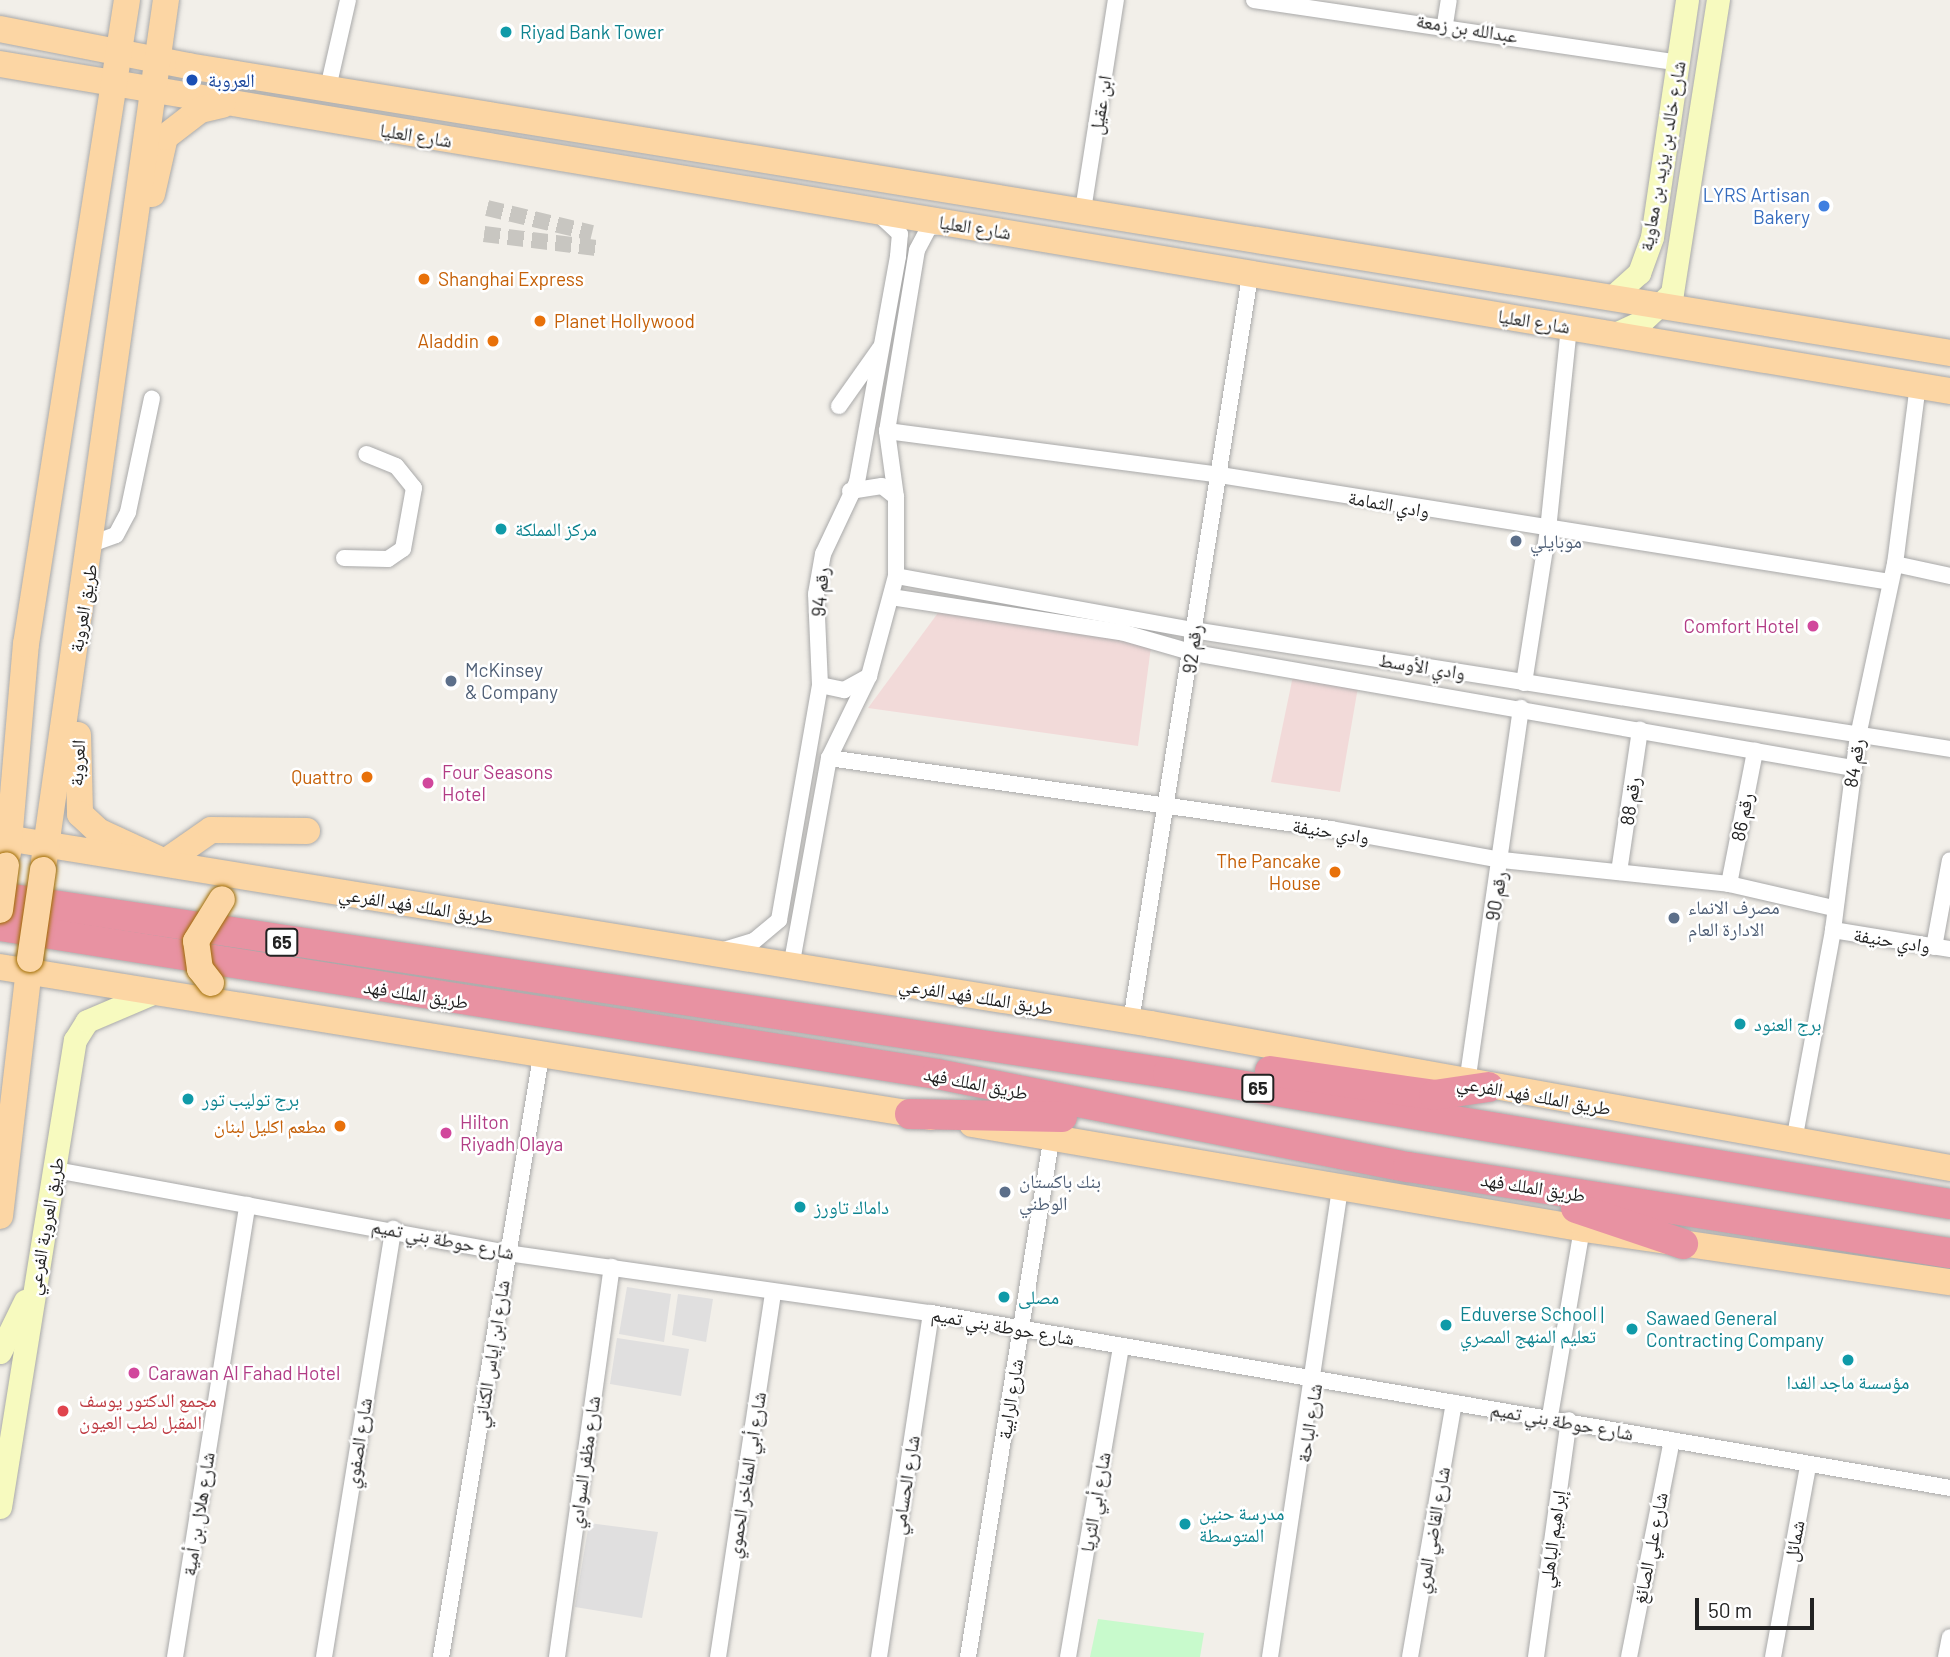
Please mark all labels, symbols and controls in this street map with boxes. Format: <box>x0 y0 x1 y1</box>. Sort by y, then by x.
street label: عبدالله بن زمعة <box>1415 9 1519 47</box>
place label: Riyad Bank Tower <box>520 21 664 43</box>
marker: Riyad Bank Tower <box>498 24 514 40</box>
street label: شارع خالد بن يزيد بن معاوية <box>1634 59 1690 253</box>
place label: العروبة <box>208 69 255 91</box>
marker: العروبة <box>182 70 202 90</box>
street label: ابن عقيل <box>1084 74 1116 136</box>
street label: شارع العليا <box>378 118 454 152</box>
place label: LYRS Artisan Bakery <box>1703 184 1810 228</box>
marker: LYRS Artisan Bakery <box>1816 198 1832 214</box>
street label: شارع العليا <box>937 210 1013 244</box>
place label: Shanghai Express <box>438 268 584 290</box>
marker: Shanghai Express <box>416 271 432 287</box>
street label: شارع العليا <box>1496 304 1572 338</box>
place label: Planet Hollywood <box>554 310 695 332</box>
marker: Planet Hollywood <box>532 313 548 329</box>
place label: Aladdin <box>418 330 479 352</box>
marker: Aladdin <box>485 333 501 349</box>
street label: وادي الثمامة <box>1347 486 1431 522</box>
place label: مركز المملكة <box>515 518 597 540</box>
marker: مركز المملكة <box>493 521 509 537</box>
place label: موبايلي <box>1530 530 1582 552</box>
marker: موبايلي <box>1508 533 1524 549</box>
street label: طريق العروبة <box>64 562 102 654</box>
street label: رقم 94 <box>807 567 833 617</box>
place label: Comfort Hotel <box>1683 615 1799 637</box>
marker: Comfort Hotel <box>1805 618 1821 634</box>
street label: رقم 92 <box>1178 623 1206 675</box>
street label: وادي الأوسط <box>1377 648 1467 684</box>
place label: McKinsey & Company <box>465 659 558 703</box>
marker: McKinsey & Company <box>443 673 459 689</box>
street label: رقم 84 <box>1839 737 1869 789</box>
street label: العروبة <box>64 739 90 787</box>
place label: Four Seasons Hotel <box>442 761 553 805</box>
place label: Quattro <box>291 766 353 788</box>
marker: Quattro <box>359 769 375 785</box>
marker: Four Seasons Hotel <box>420 775 436 791</box>
street label: رقم 88 <box>1615 775 1645 827</box>
street label: رقم 86 <box>1726 791 1758 843</box>
street label: وادي حنيفة <box>1291 814 1371 848</box>
place label: The Pancake House <box>1216 850 1321 894</box>
marker: The Pancake House <box>1327 864 1343 880</box>
street label: رقم 90 <box>1481 870 1511 922</box>
street label: طريق الملك فهد الفرعي <box>337 882 495 928</box>
place label: مصرف الانماء الادارة العام <box>1688 896 1780 940</box>
marker: مصرف الانماء الادارة العام <box>1666 910 1682 926</box>
street label: وادي حنيفة <box>1852 923 1932 957</box>
road number: 65 <box>264 928 300 957</box>
street label: طريق الملك فهد الفرعي <box>897 973 1055 1019</box>
street label: طريق الملك فهد <box>362 974 470 1014</box>
place label: برج العنود <box>1754 1013 1822 1035</box>
marker: برج العنود <box>1732 1016 1748 1032</box>
street label: طريق الملك فهد <box>922 1062 1030 1104</box>
street label: طريق الملك فهد الفرعي <box>1455 1070 1613 1120</box>
road number: 65 <box>1240 1073 1276 1102</box>
place label: برج توليب تور <box>202 1088 299 1110</box>
marker: برج توليب تور <box>180 1091 196 1107</box>
place label: Hilton Riyadh Olaya <box>460 1111 563 1155</box>
place label: مطعم اكليل لبنان <box>214 1115 326 1137</box>
marker: مطعم اكليل لبنان <box>332 1118 348 1134</box>
marker: Hilton Riyadh Olaya <box>438 1125 454 1141</box>
street label: طريق العروبة الفرعي <box>22 1155 68 1297</box>
street label: طريق الملك فهد <box>1479 1167 1587 1207</box>
place label: بنك باكستان الوطني <box>1019 1170 1101 1214</box>
marker: بنك باكستان الوطني <box>997 1184 1013 1200</box>
place label: داماك تاورز <box>814 1196 889 1218</box>
marker: داماك تاورز <box>792 1199 808 1215</box>
street label: شارع حوطة بني تميم <box>370 1214 516 1264</box>
street label: شارع ابن إياس الكناني <box>468 1278 514 1430</box>
place label: مصلى <box>1018 1286 1059 1308</box>
marker: مصلى <box>996 1289 1012 1305</box>
street label: شارع حوطة بني تميم <box>930 1302 1076 1350</box>
place label: Eduverse School | تعليم المنهج المصري <box>1460 1303 1604 1347</box>
place label: Sawaed General Contracting Company <box>1646 1307 1824 1351</box>
marker: Eduverse School | تعليم المنهج المصري <box>1438 1317 1454 1333</box>
marker: Sawaed General Contracting Company <box>1624 1321 1640 1337</box>
marker: مؤسسة ماجد الفدا <box>1840 1352 1856 1368</box>
street label: شارع الرابية <box>992 1357 1028 1441</box>
place label: Carawan Al Fahad Hotel <box>148 1362 340 1384</box>
marker: Carawan Al Fahad Hotel <box>126 1365 142 1381</box>
place label: مؤسسة ماجد الفدا <box>1787 1371 1909 1393</box>
street label: شارع الباحة <box>1292 1382 1326 1464</box>
place label: مجمع الدكتور يوسف المقبل لطب العيون <box>79 1389 217 1433</box>
street label: شارع أبي المفاخر الحموي <box>722 1390 770 1560</box>
street label: شارع مظفر السوادي <box>563 1394 605 1530</box>
street label: شارع الصفوي <box>340 1396 376 1490</box>
street label: شارع حوطة بني تميم <box>1489 1397 1635 1445</box>
marker: مجمع الدكتور يوسف المقبل لطب العيون <box>53 1401 73 1421</box>
street label: شارع الحسامي <box>886 1434 924 1536</box>
street label: شارع هلال بن أمية <box>177 1450 219 1578</box>
street label: شارع أبي الثريا <box>1075 1450 1115 1554</box>
street label: شارع القاضي المري <box>1410 1465 1454 1595</box>
street label: إبراهيم الباهلي <box>1534 1489 1570 1589</box>
street label: شارع علي الصائغ <box>1628 1490 1672 1606</box>
place label: مدرسة حنين المتوسطة <box>1199 1502 1284 1546</box>
marker: مدرسة حنين المتوسطة <box>1177 1516 1193 1532</box>
street label: شمائل <box>1779 1519 1809 1563</box>
scale bar <box>1698 1584 1817 1628</box>
text: 50 m <box>1708 1597 1752 1622</box>

